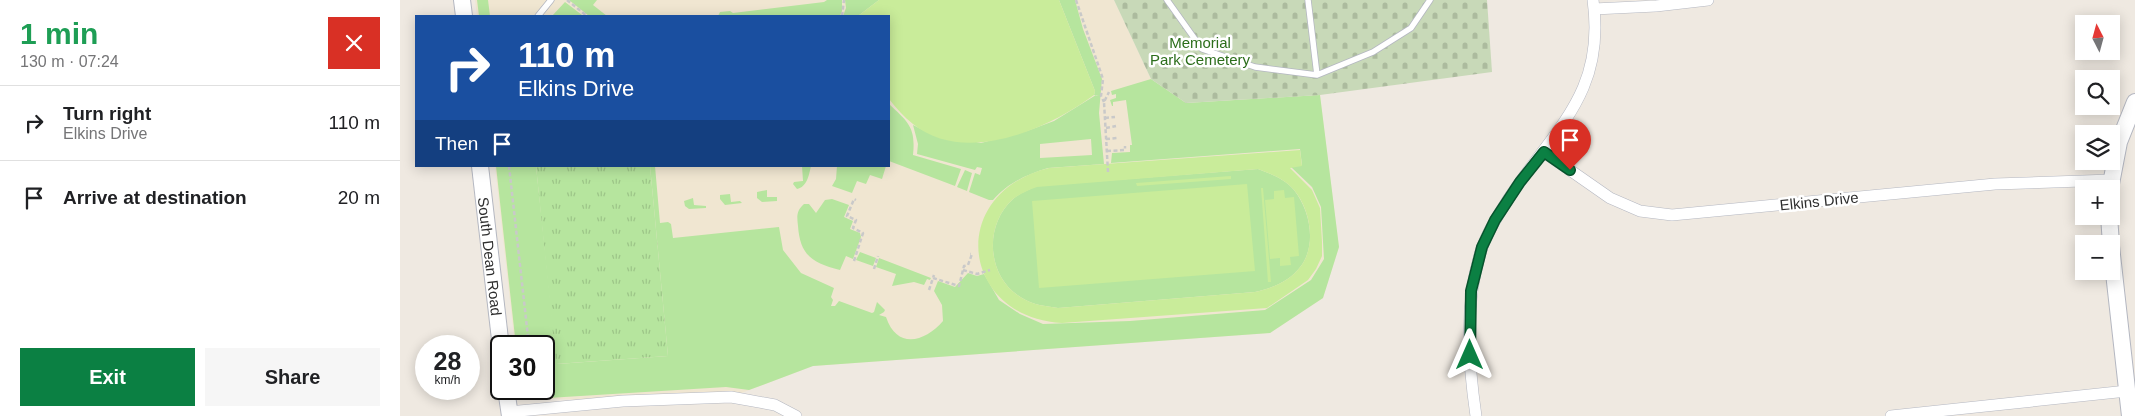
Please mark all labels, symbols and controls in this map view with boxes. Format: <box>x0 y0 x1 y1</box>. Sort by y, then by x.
north arrow <box>2075 15 2120 60</box>
map controls <box>2075 15 2120 280</box>
text: 1 min <box>20 17 98 50</box>
button: close <box>328 17 380 69</box>
park label: Memorial Park Cemetery <box>1150 34 1251 68</box>
icon: right <box>435 35 500 100</box>
text: 110 m <box>518 35 615 74</box>
text: 130 m · 07:24 <box>20 53 119 70</box>
button: search <box>2075 70 2120 115</box>
text: Elkins Drive <box>518 76 634 101</box>
text: Turn right <box>63 103 151 124</box>
icon: right <box>20 109 48 137</box>
text: 110 m <box>329 112 380 133</box>
pin <box>1549 119 1591 170</box>
text: Elkins Drive <box>63 125 147 142</box>
button: layers <box>2075 125 2120 170</box>
icon: arrive <box>1556 126 1584 154</box>
icon: arrive <box>488 130 516 158</box>
text: Then <box>435 133 478 154</box>
button: + <box>2075 180 2120 225</box>
icon: arrive <box>20 184 48 212</box>
text: Arrive at destination <box>63 187 247 208</box>
text: 20 m <box>338 187 380 208</box>
street label: Elkins Drive <box>1779 188 1859 214</box>
street label: South Dean Road <box>475 196 506 317</box>
button: − <box>2075 235 2120 280</box>
position arrow <box>1443 328 1495 380</box>
speed limit sign: 30 <box>490 335 555 400</box>
text: 28 <box>434 347 461 375</box>
button: Exit <box>20 348 195 406</box>
button: Share <box>205 348 380 406</box>
text: km/h <box>434 373 461 387</box>

